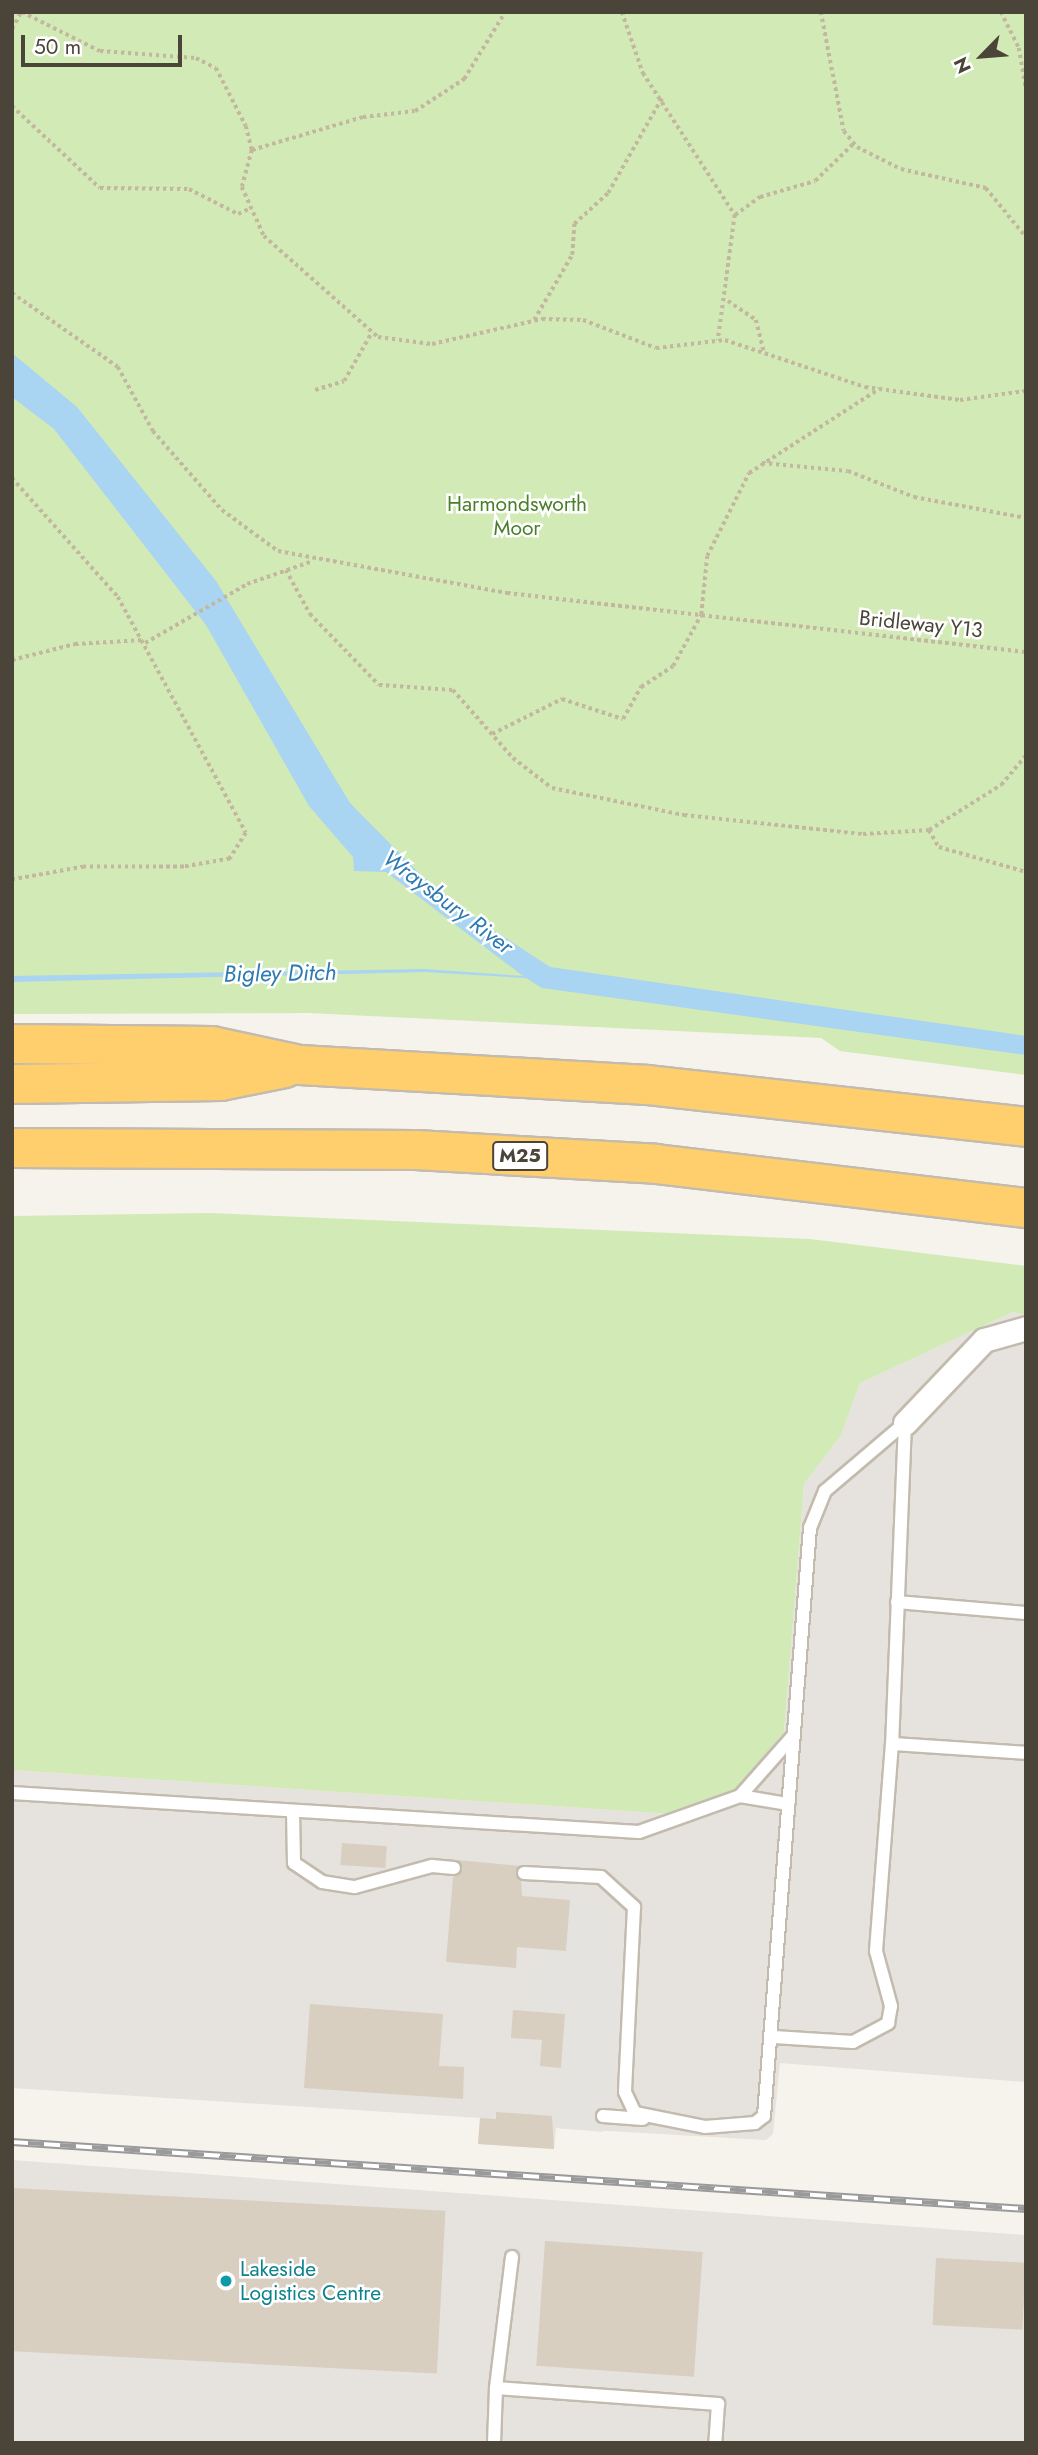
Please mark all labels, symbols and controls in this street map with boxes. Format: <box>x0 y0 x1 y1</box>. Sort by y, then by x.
scale bar <box>24 21 186 65</box>
north arrow <box>947 21 1017 91</box>
text: 50 m <box>34 32 81 62</box>
text: N <box>947 53 978 78</box>
park label: Harmondsworth Moor <box>447 491 587 541</box>
street label: Bridleway Y13 <box>858 605 984 643</box>
water label: Wraysbury River <box>377 844 519 960</box>
water label: Bigley Ditch <box>223 958 337 988</box>
road number: M25 <box>492 1140 548 1172</box>
place label: Lakeside Logistics Centre <box>240 2256 381 2306</box>
marker: Lakeside Logistics Centre <box>218 2273 234 2289</box>

